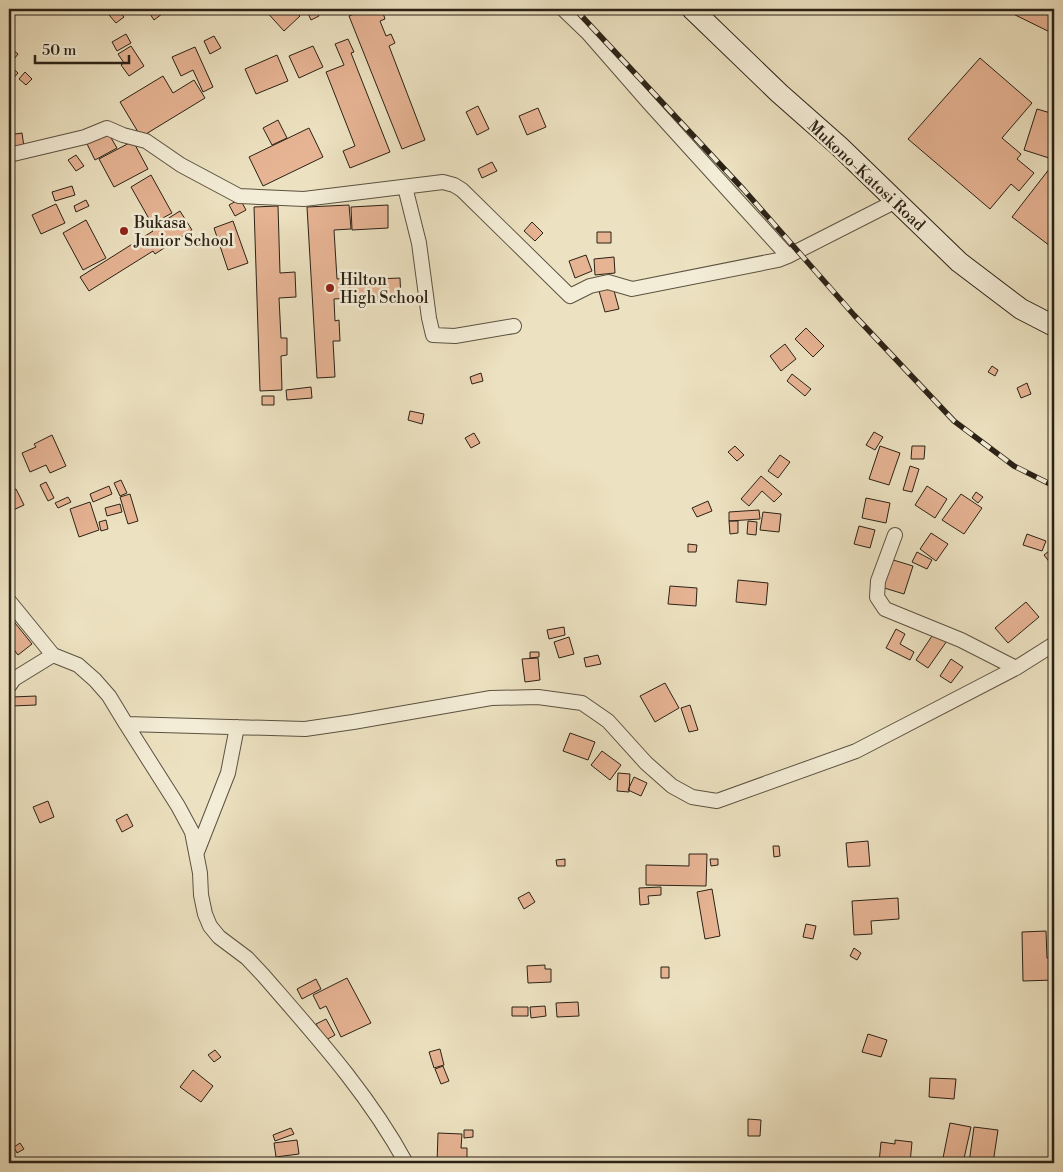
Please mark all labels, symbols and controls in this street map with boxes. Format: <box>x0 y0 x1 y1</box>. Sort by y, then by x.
scale bar <box>35 32 129 64</box>
text: 50 m <box>42 41 76 60</box>
street label: Mukono-Katosi Road <box>804 116 929 235</box>
place label: Bukasa Junior School <box>133 213 234 251</box>
marker: Bukasa Junior School <box>118 225 130 237</box>
place label: Hilton High School <box>340 270 429 308</box>
marker: Hilton High School <box>324 282 336 294</box>

